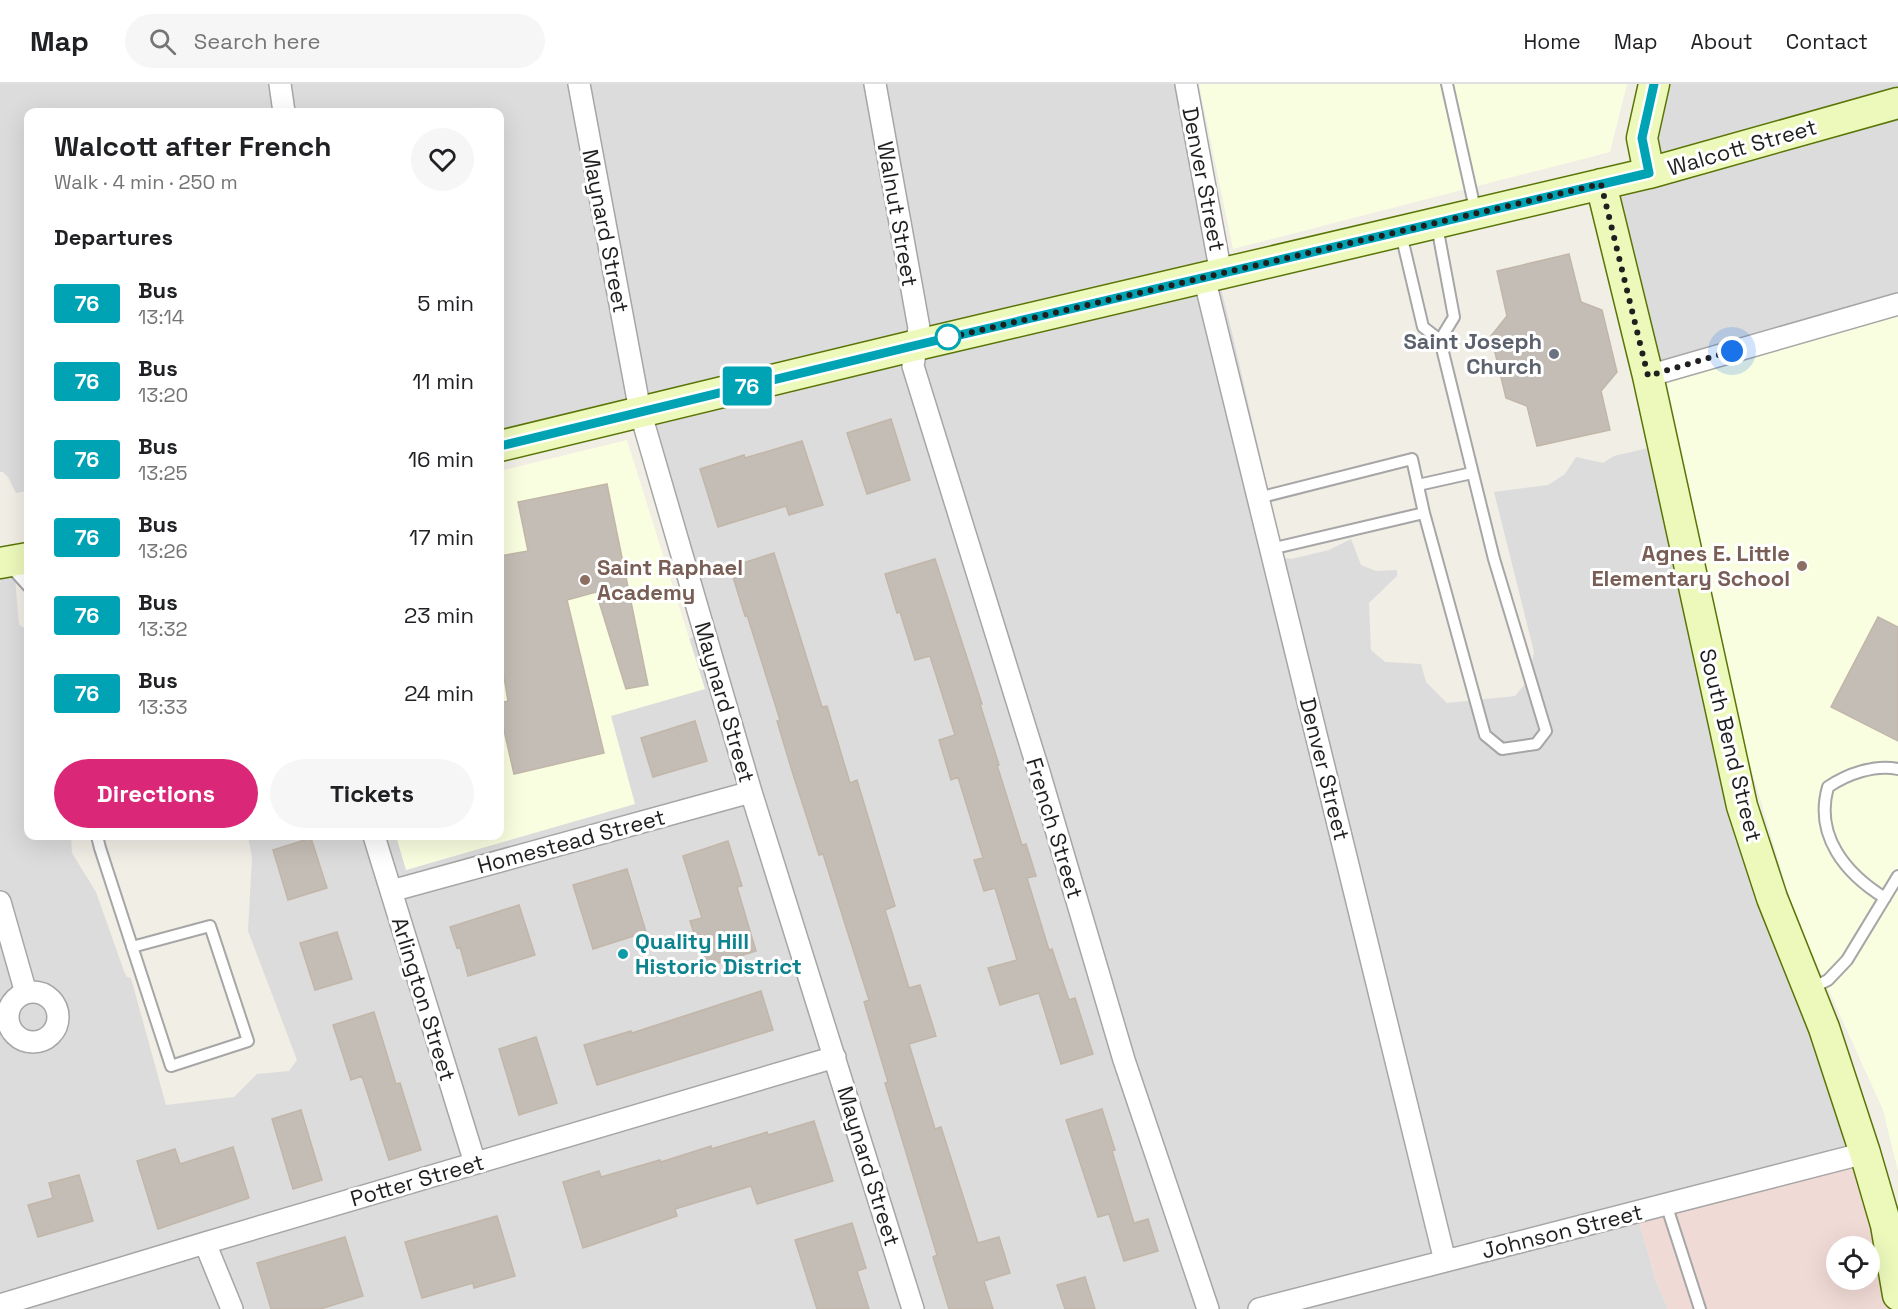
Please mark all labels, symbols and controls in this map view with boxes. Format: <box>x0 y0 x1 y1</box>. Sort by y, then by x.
search box <box>125 14 545 68</box>
text: Map <box>30 23 89 59</box>
icon: search <box>146 25 179 58</box>
text: Search here <box>194 27 321 55</box>
text: Home <box>1523 28 1581 55</box>
text: Map <box>1614 28 1658 55</box>
text: About <box>1691 28 1753 55</box>
text: Contact <box>1786 28 1868 55</box>
street label: Denver Street <box>1176 104 1232 254</box>
street label: Walcott Street <box>1664 112 1820 182</box>
text: Walcott after French <box>54 128 331 164</box>
button: heart <box>411 128 474 191</box>
street label: Walnut Street <box>871 139 925 289</box>
street label: Maynard Street <box>576 147 636 315</box>
text: Walk · 4 min · 250 m <box>54 169 238 195</box>
text: Departures <box>54 223 173 251</box>
text: Bus <box>138 276 178 304</box>
text: 5 min <box>417 289 474 317</box>
text: 76 <box>75 290 99 317</box>
text: 13:14 <box>138 304 184 330</box>
unlabelled marker <box>935 324 961 350</box>
place label: Saint Joseph Church <box>1403 327 1542 380</box>
your location <box>1717 336 1747 366</box>
marker: Saint Joseph Church <box>1547 347 1561 361</box>
text: Bus <box>138 354 178 382</box>
line badge: 76 <box>720 366 774 406</box>
text: 11 min <box>412 367 474 395</box>
text: 76 <box>75 368 99 395</box>
text: 76 <box>735 373 759 400</box>
text: 13:20 <box>138 382 188 408</box>
text: Bus <box>138 432 178 460</box>
text: 16 min <box>408 445 474 473</box>
text: 76 <box>75 446 99 473</box>
text: 13:25 <box>138 460 188 486</box>
text: Bus <box>138 510 178 538</box>
text: 17 min <box>409 523 474 551</box>
text: 76 <box>75 524 99 551</box>
text: 13:26 <box>138 538 188 564</box>
place label: Agnes E. Little Elementary School <box>1591 539 1790 592</box>
place label: Saint Raphael Academy <box>597 553 743 606</box>
marker: Agnes E. Little Elementary School <box>1795 559 1809 573</box>
marker: Saint Raphael Academy <box>578 573 592 587</box>
text: Bus <box>138 588 178 616</box>
text: 23 min <box>404 601 474 629</box>
text: 76 <box>75 602 99 629</box>
text: 13:32 <box>138 616 188 642</box>
street label: Maynard Street <box>689 618 761 786</box>
street label: South Bend Street <box>1693 646 1769 844</box>
text: Bus <box>138 666 178 694</box>
text: 24 min <box>404 679 474 707</box>
text: 76 <box>75 680 99 707</box>
text: 13:33 <box>138 694 188 720</box>
street label: Denver Street <box>1294 695 1356 843</box>
street label: French Street <box>1020 754 1090 902</box>
button: Directions <box>54 759 258 828</box>
button: Tickets <box>270 759 474 828</box>
street label: Homestead Street <box>474 802 668 880</box>
street label: Arlington Street <box>386 914 462 1084</box>
place label: Quality Hill Historic District <box>635 927 802 980</box>
marker: Quality Hill Historic District <box>616 947 630 961</box>
street label: Maynard Street <box>831 1083 907 1249</box>
street label: Potter Street <box>347 1148 487 1212</box>
street label: Johnson Street <box>1479 1198 1645 1264</box>
map controls <box>1826 1236 1880 1290</box>
button: locate <box>1826 1236 1880 1290</box>

